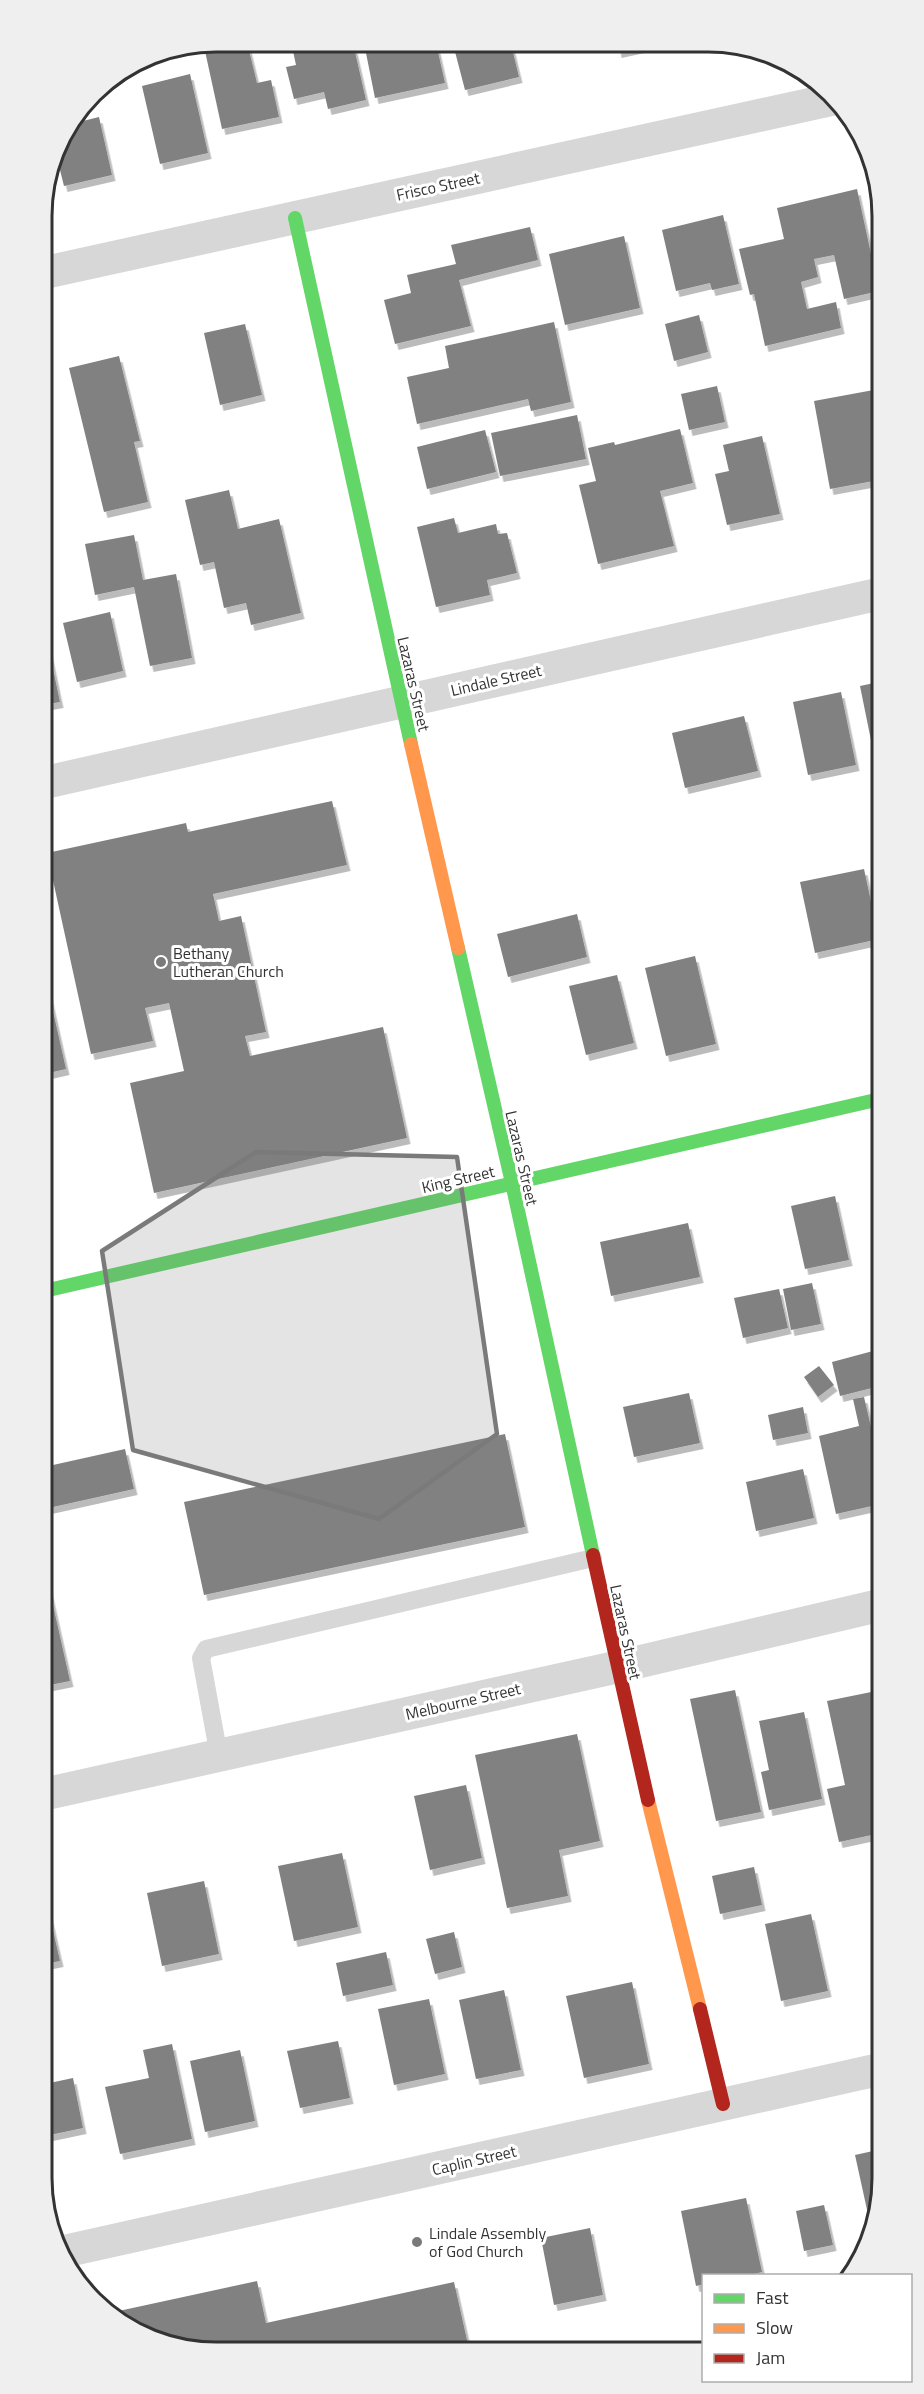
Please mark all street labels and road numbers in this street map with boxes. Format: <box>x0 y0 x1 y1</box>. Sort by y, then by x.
street label: Frisco Street <box>394 165 482 207</box>
street label: Lazaras Street <box>391 634 437 734</box>
street label: Lindale Street <box>448 658 544 702</box>
street label: Lazaras Street <box>499 1108 545 1208</box>
street label: King Street <box>419 1159 497 1199</box>
street label: Lazaras Street <box>604 1582 648 1682</box>
street label: Melbourne Street <box>403 1676 523 1726</box>
street label: Caplin Street <box>430 2139 519 2181</box>

